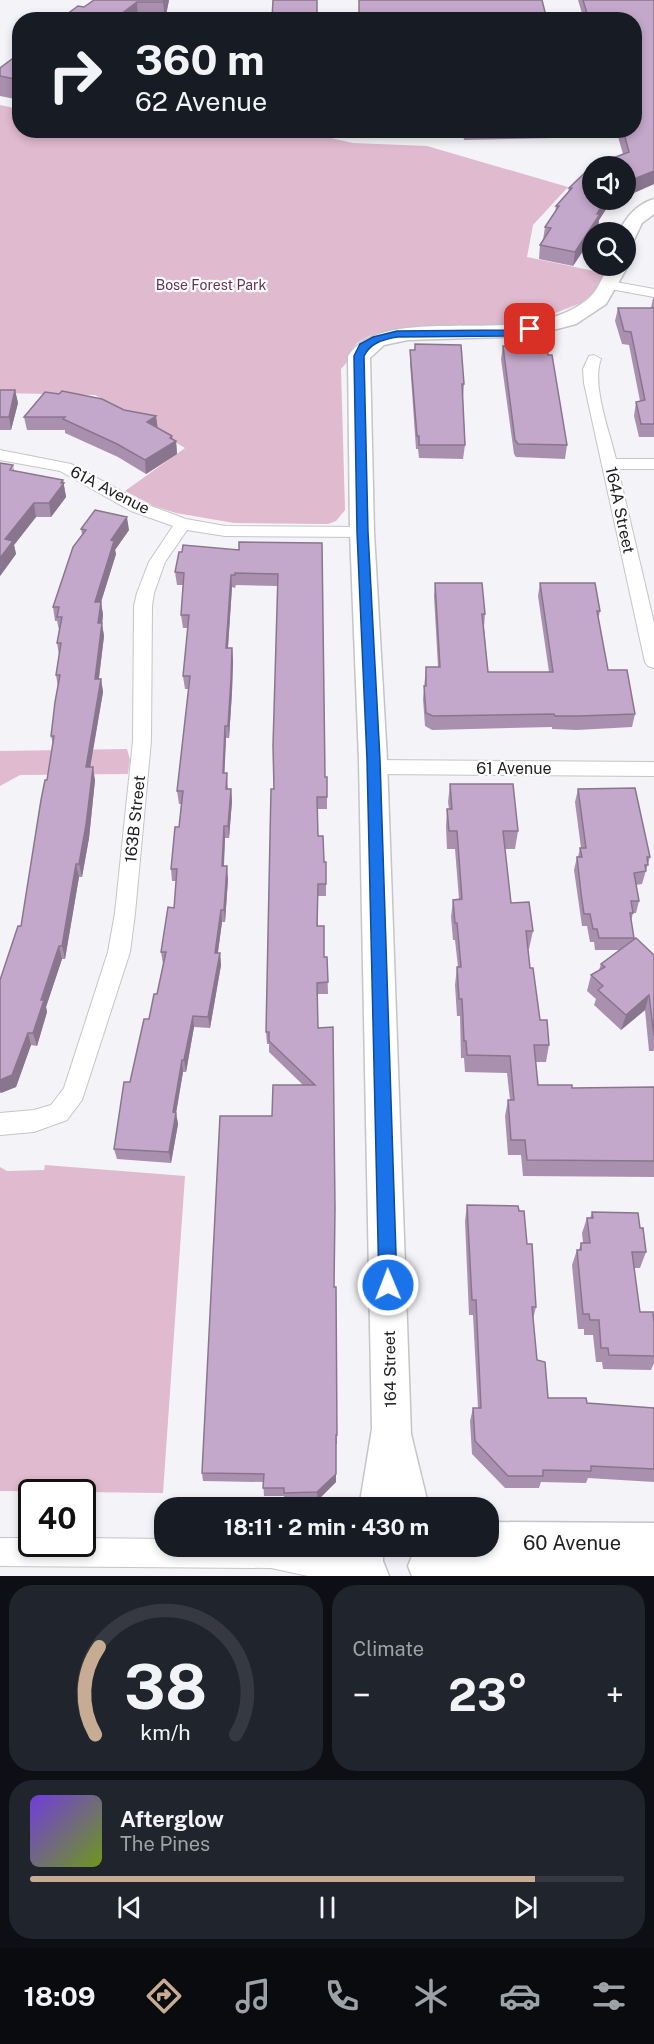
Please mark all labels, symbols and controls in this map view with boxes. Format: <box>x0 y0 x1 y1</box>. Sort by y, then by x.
text: 360 m <box>135 35 265 84</box>
icon: right <box>36 36 114 114</box>
text: 62 Avenue <box>135 85 267 117</box>
map controls <box>582 156 636 276</box>
button: sound <box>582 156 636 210</box>
button: search <box>582 222 636 276</box>
park label: Bose Forest Park <box>156 277 266 293</box>
pin <box>504 303 555 354</box>
icon: arrive <box>513 312 546 345</box>
street label: 61A Avenue <box>67 462 153 518</box>
street label: 164A Street <box>602 465 638 555</box>
street label: 61 Avenue <box>476 759 552 778</box>
street label: 163B Street <box>121 774 149 864</box>
position arrow <box>356 1253 420 1317</box>
street label: 164 Street <box>380 1330 400 1408</box>
speed limit sign: 40 <box>18 1479 96 1557</box>
text: 18:11 · 2 min · 430 m <box>224 1514 429 1540</box>
street label: 60 Avenue <box>523 1531 621 1555</box>
text: Climate <box>353 1637 424 1661</box>
text: 38 <box>124 1650 207 1723</box>
text: 23° <box>448 1668 528 1721</box>
text: − <box>353 1676 371 1714</box>
text: + <box>606 1676 624 1714</box>
text: km/h <box>141 1720 191 1745</box>
text: Afterglow <box>120 1806 224 1832</box>
text: The Pines <box>120 1832 210 1856</box>
icon: previous <box>113 1891 146 1924</box>
icon: pause <box>311 1891 344 1924</box>
icon: next <box>509 1891 542 1924</box>
icon: directions <box>143 1975 185 2017</box>
icon: music <box>232 1975 274 2017</box>
icon: phone <box>321 1975 363 2017</box>
icon: climate <box>410 1975 452 2017</box>
icon: car <box>499 1975 541 2017</box>
icon: filters <box>588 1975 630 2017</box>
text: 18:09 <box>24 1980 96 2012</box>

